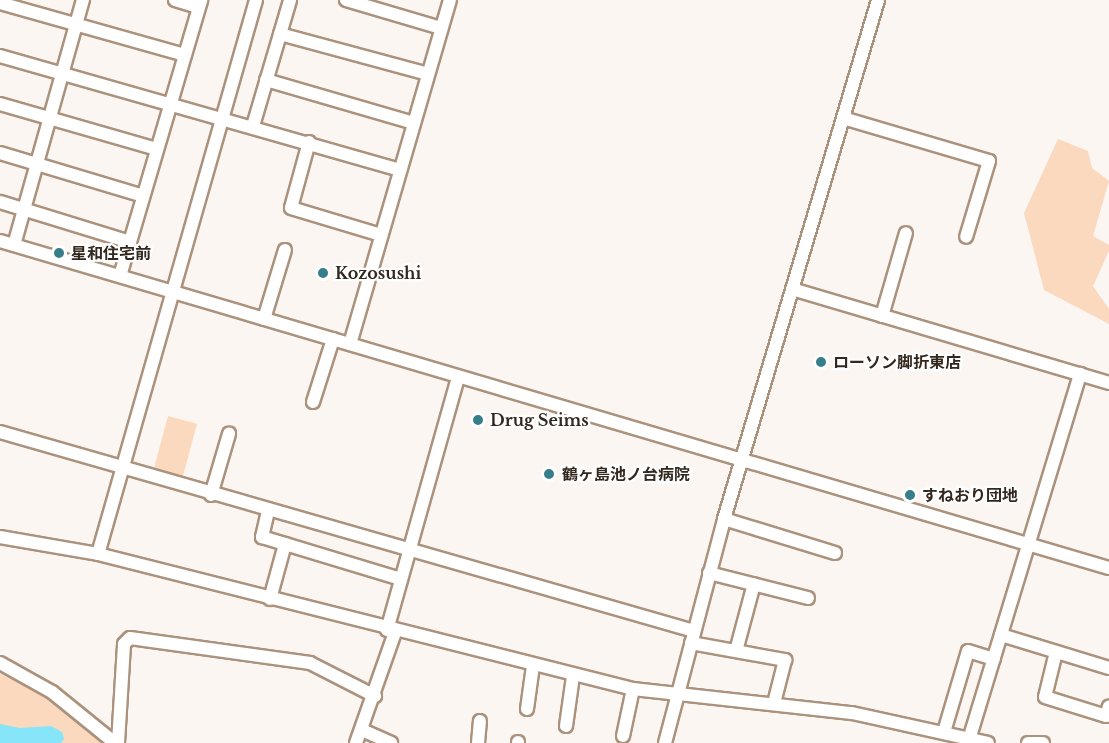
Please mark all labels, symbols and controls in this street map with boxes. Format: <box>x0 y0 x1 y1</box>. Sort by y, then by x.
place label: 星和住宅前 <box>71 243 151 263</box>
marker: 星和住宅前 <box>52 246 66 260</box>
place label: Kozosushi <box>335 263 421 283</box>
marker: Kozosushi <box>316 266 330 280</box>
place label: ローソン脚折東店 <box>833 352 961 372</box>
marker: ローソン脚折東店 <box>814 355 828 369</box>
place label: Drug Seims <box>490 410 589 430</box>
marker: Drug Seims <box>471 413 485 427</box>
place label: 鶴ヶ島池ノ台病院 <box>562 464 690 484</box>
marker: 鶴ヶ島池ノ台病院 <box>540 465 558 483</box>
place label: すねおり団地 <box>922 485 1018 505</box>
marker: すねおり団地 <box>903 488 917 502</box>

